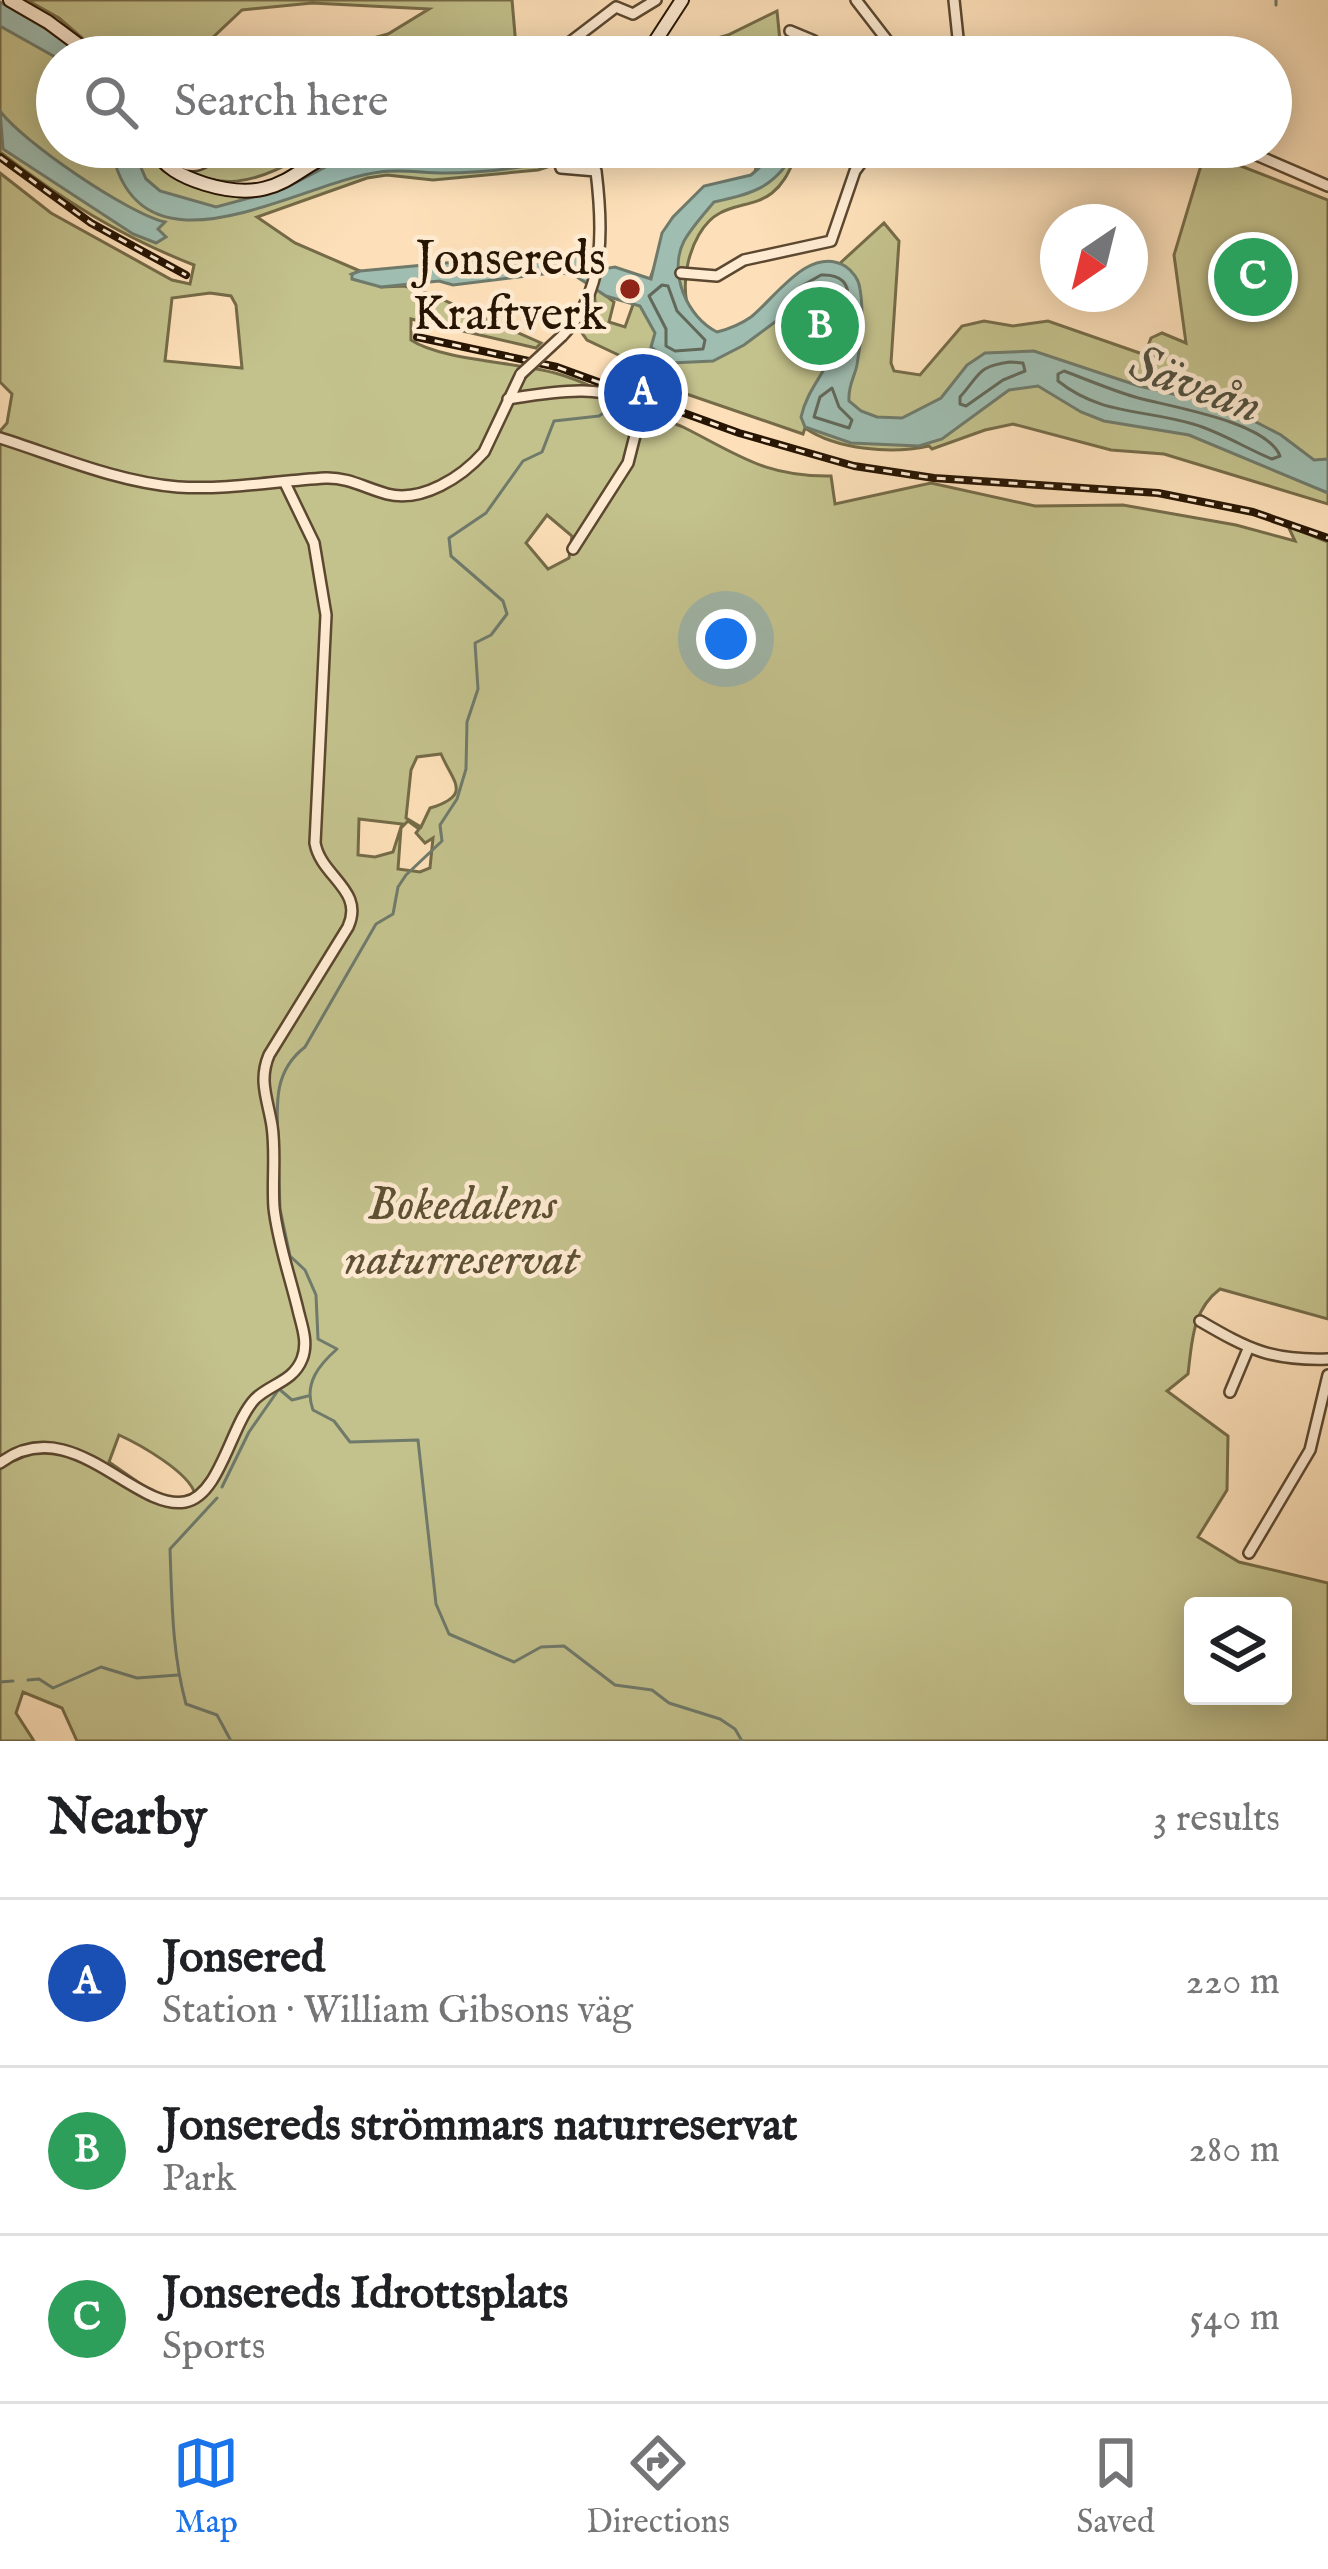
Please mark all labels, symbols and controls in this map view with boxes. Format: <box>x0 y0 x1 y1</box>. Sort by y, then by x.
search box <box>36 36 1292 168</box>
icon: search <box>78 69 144 135</box>
text: Search here <box>174 74 388 131</box>
north arrow <box>1040 204 1148 312</box>
place label: Jonsereds Kraftverk <box>410 231 606 346</box>
pin: C <box>1214 232 1292 322</box>
marker: Jonsereds Kraftverk <box>617 276 643 302</box>
pin: B <box>781 281 859 371</box>
water label: Säveån <box>1120 333 1270 441</box>
pin: A <box>604 348 682 438</box>
your location <box>696 609 756 669</box>
park label: Bokedalens naturreservat <box>344 1176 581 1291</box>
map controls <box>1184 1597 1292 1705</box>
button: layers <box>1184 1597 1292 1705</box>
text: Nearby <box>48 1787 207 1852</box>
text: 3 results <box>1153 1795 1280 1844</box>
text: Jonsered <box>162 1930 325 1987</box>
text: A <box>74 1958 100 2007</box>
text: 220 m <box>1186 1958 1280 2007</box>
text: Station · William Gibsons väg <box>162 1987 633 2036</box>
text: Jonsereds strömmars naturreservat <box>162 2098 797 2155</box>
text: B <box>74 2126 100 2175</box>
text: 280 m <box>1189 2126 1280 2175</box>
text: Park <box>162 2155 236 2204</box>
text: Jonsereds Idrottsplats <box>162 2266 568 2323</box>
text: C <box>73 2294 101 2343</box>
text: 540 m <box>1189 2294 1280 2343</box>
text: Sports <box>162 2323 265 2372</box>
tab: Map <box>173 2430 239 2544</box>
tab: Directions <box>586 2430 730 2544</box>
tab: Saved <box>1077 2430 1155 2544</box>

